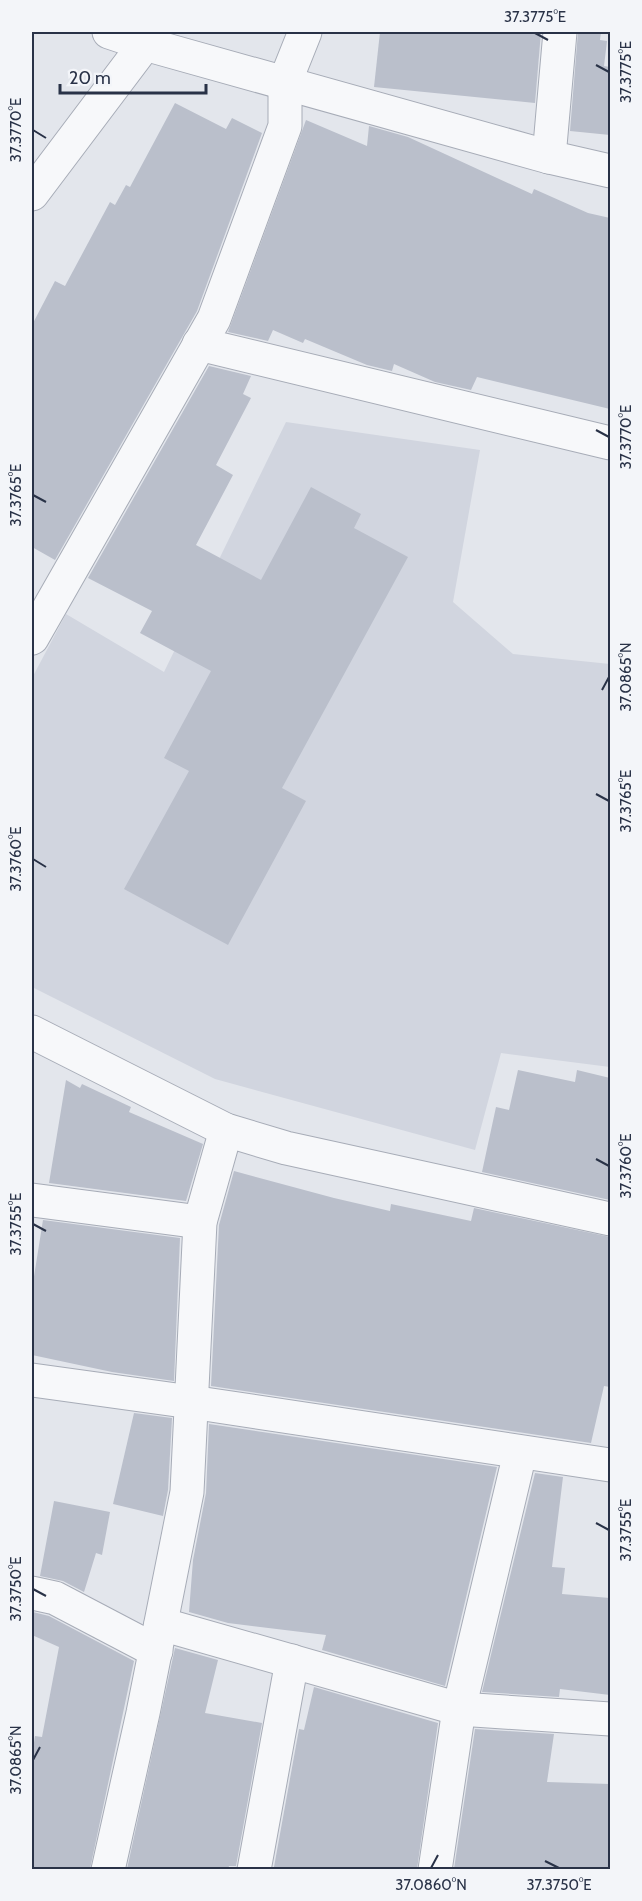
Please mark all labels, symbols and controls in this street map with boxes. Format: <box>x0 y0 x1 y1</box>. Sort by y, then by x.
text: 37.3775°E <box>504 8 566 26</box>
text: 37.3775°E <box>617 41 635 103</box>
scale bar <box>60 57 206 95</box>
text: 20 m <box>69 67 111 89</box>
text: 37.3770°E <box>7 98 25 162</box>
text: 37.3770°E <box>617 405 635 469</box>
text: 37.3765°E <box>7 464 25 526</box>
text: 37.0865°N <box>617 642 635 712</box>
text: 37.3765°E <box>617 770 635 832</box>
text: 37.3760°E <box>7 826 25 892</box>
text: 37.3760°E <box>617 1133 635 1199</box>
text: 37.3755°E <box>7 1193 25 1255</box>
text: 37.3755°E <box>617 1499 635 1561</box>
text: 37.3750°E <box>7 1556 25 1622</box>
text: 37.0865°N <box>7 1725 25 1795</box>
text: 37.0860°N <box>395 1876 467 1894</box>
text: 37.3750°E <box>526 1876 592 1894</box>

